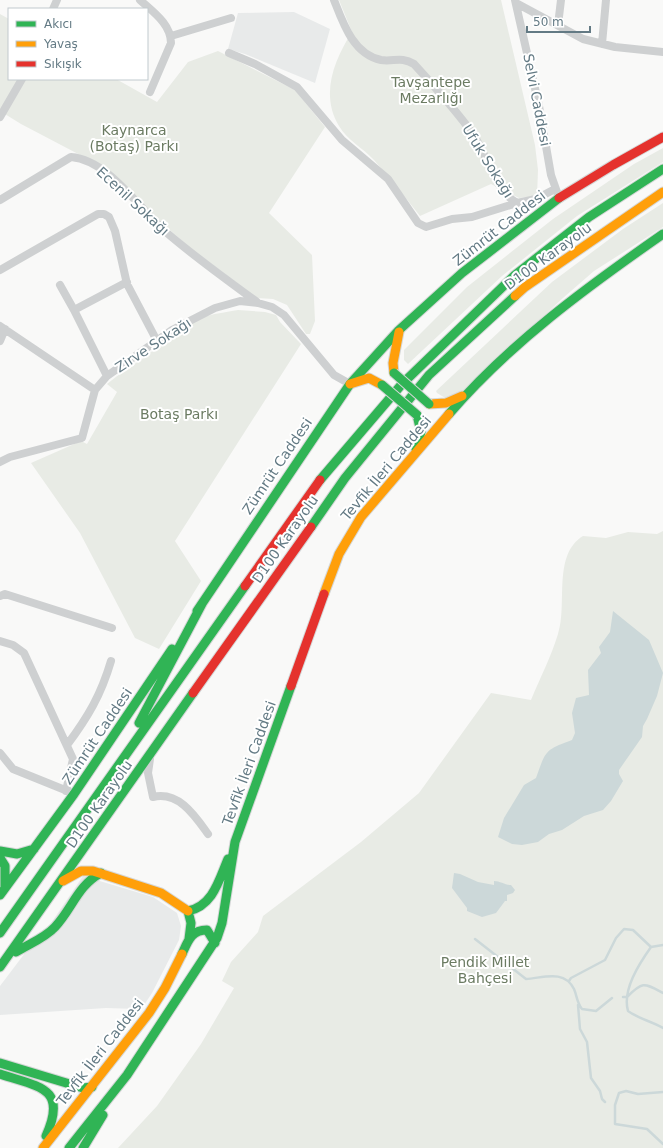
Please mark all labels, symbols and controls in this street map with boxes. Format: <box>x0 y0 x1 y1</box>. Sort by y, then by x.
legend <box>8 8 148 80</box>
scale bar <box>527 8 590 34</box>
text: 50 m <box>533 15 564 29</box>
text: Akıcı <box>44 17 72 31</box>
text: Yavaş <box>43 37 78 51</box>
street label: Selvi Caddesi <box>520 52 554 148</box>
text: Sıkışık <box>44 57 82 71</box>
park label: Tavşantepe Mezarlığı <box>390 74 471 106</box>
street label: Ufuk Sokağı <box>459 121 517 201</box>
park label: Kaynarca (Botaş) Parkı <box>89 122 179 154</box>
street label: Ecenil Sokağı <box>94 163 172 239</box>
street label: Zümrüt Caddesi <box>450 187 548 269</box>
street label: D100 Karayolu <box>501 219 595 293</box>
street label: Zirve Sokağı <box>112 315 194 375</box>
park label: Botaş Parkı <box>140 406 218 422</box>
street label: Tevfik İleri Caddesi <box>336 412 434 524</box>
street label: Zümrüt Caddesi <box>239 415 315 517</box>
street label: D100 Karayolu <box>249 492 321 586</box>
street label: Zümrüt Caddesi <box>59 685 135 787</box>
street label: Tevfik İleri Caddesi <box>218 698 279 828</box>
street label: D100 Karayolu <box>63 757 135 851</box>
park label: Pendik Millet Bahçesi <box>441 954 530 986</box>
street label: Tevfik İleri Caddesi <box>52 995 147 1109</box>

